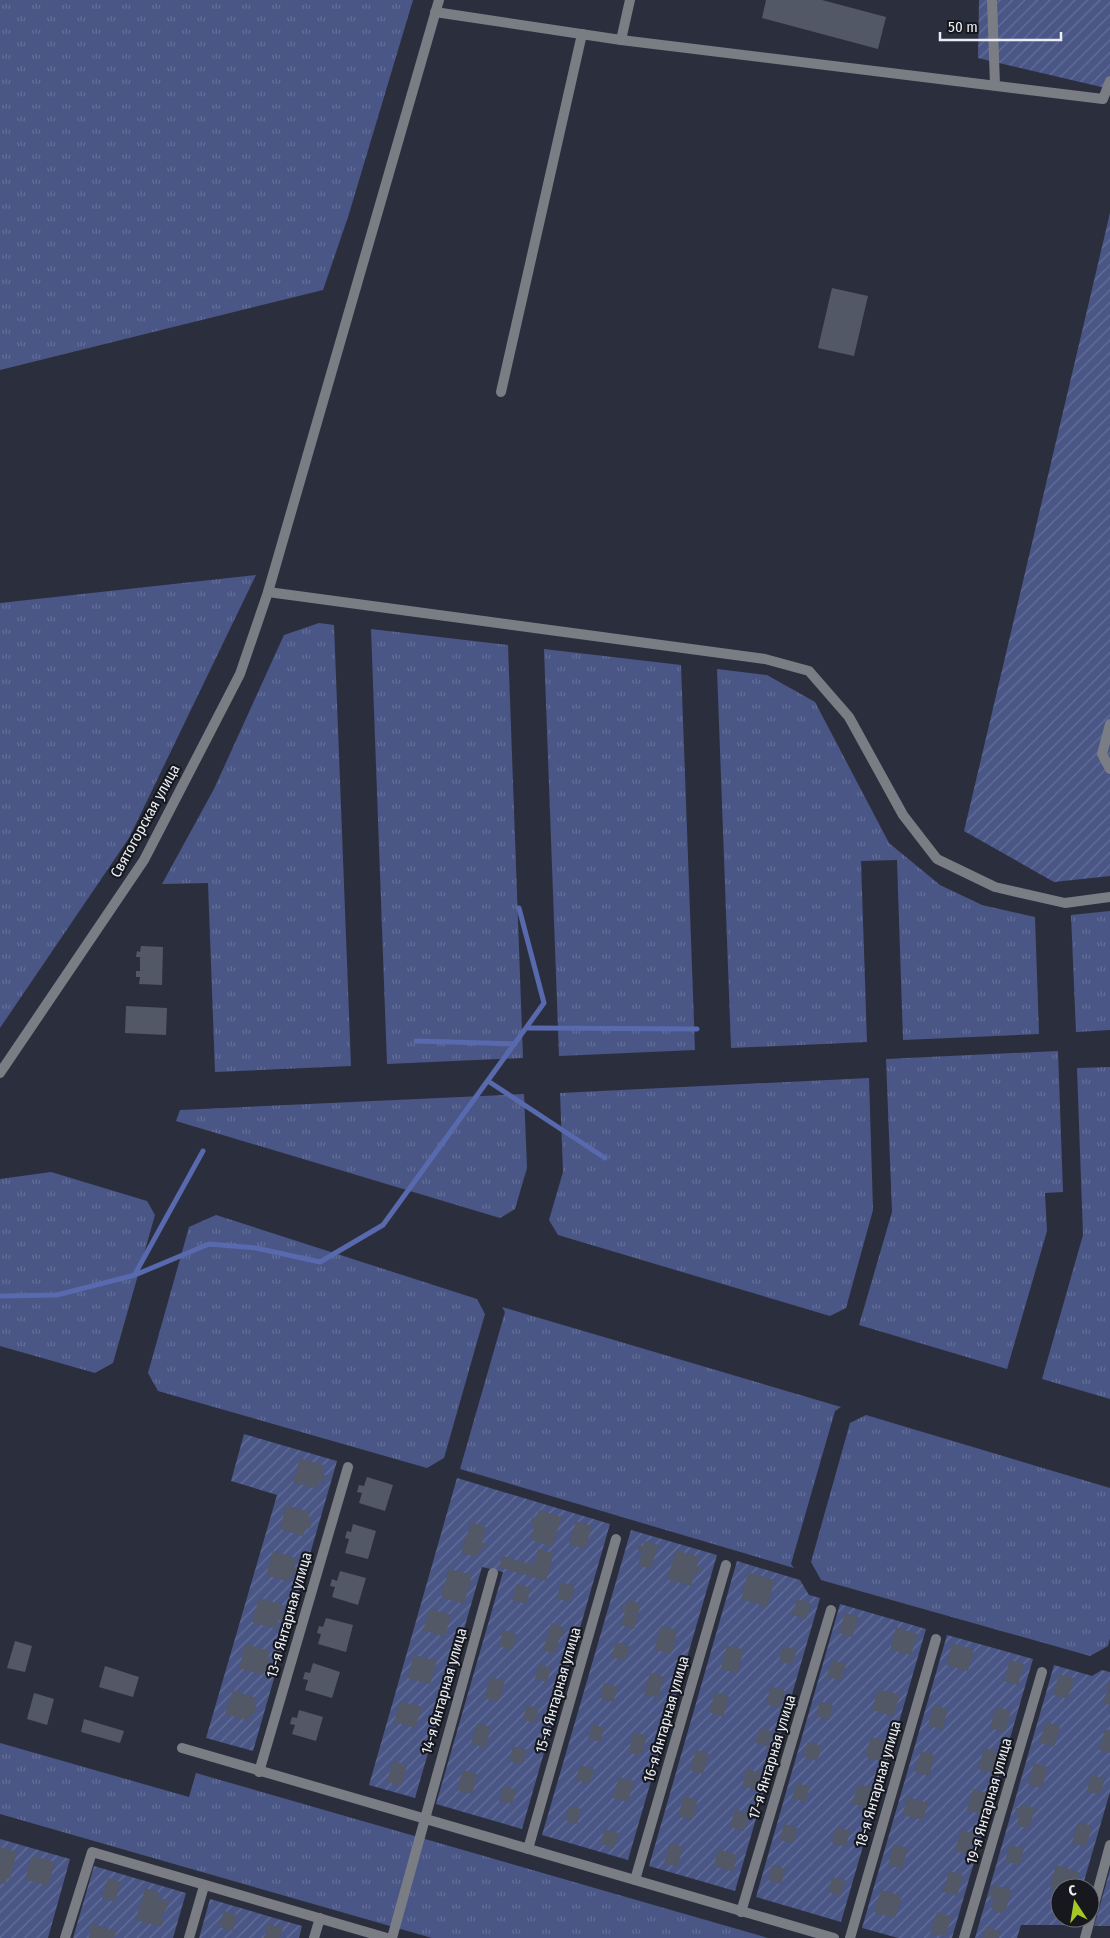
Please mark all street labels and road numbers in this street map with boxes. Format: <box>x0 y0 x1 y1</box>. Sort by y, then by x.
street label: Святогорская улица <box>106 761 184 881</box>
street label: 13-я Янтарная улица <box>262 1550 316 1680</box>
street label: 15-я Янтарная улица <box>531 1625 585 1755</box>
street label: 14-я Янтарная улица <box>417 1626 471 1756</box>
street label: 16-я Янтарная улица <box>639 1654 693 1784</box>
street label: 17-я Янтарная улица <box>745 1693 799 1821</box>
street label: 18-я Янтарная улица <box>851 1719 905 1849</box>
street label: 19-я Янтарная улица <box>962 1736 1016 1866</box>

